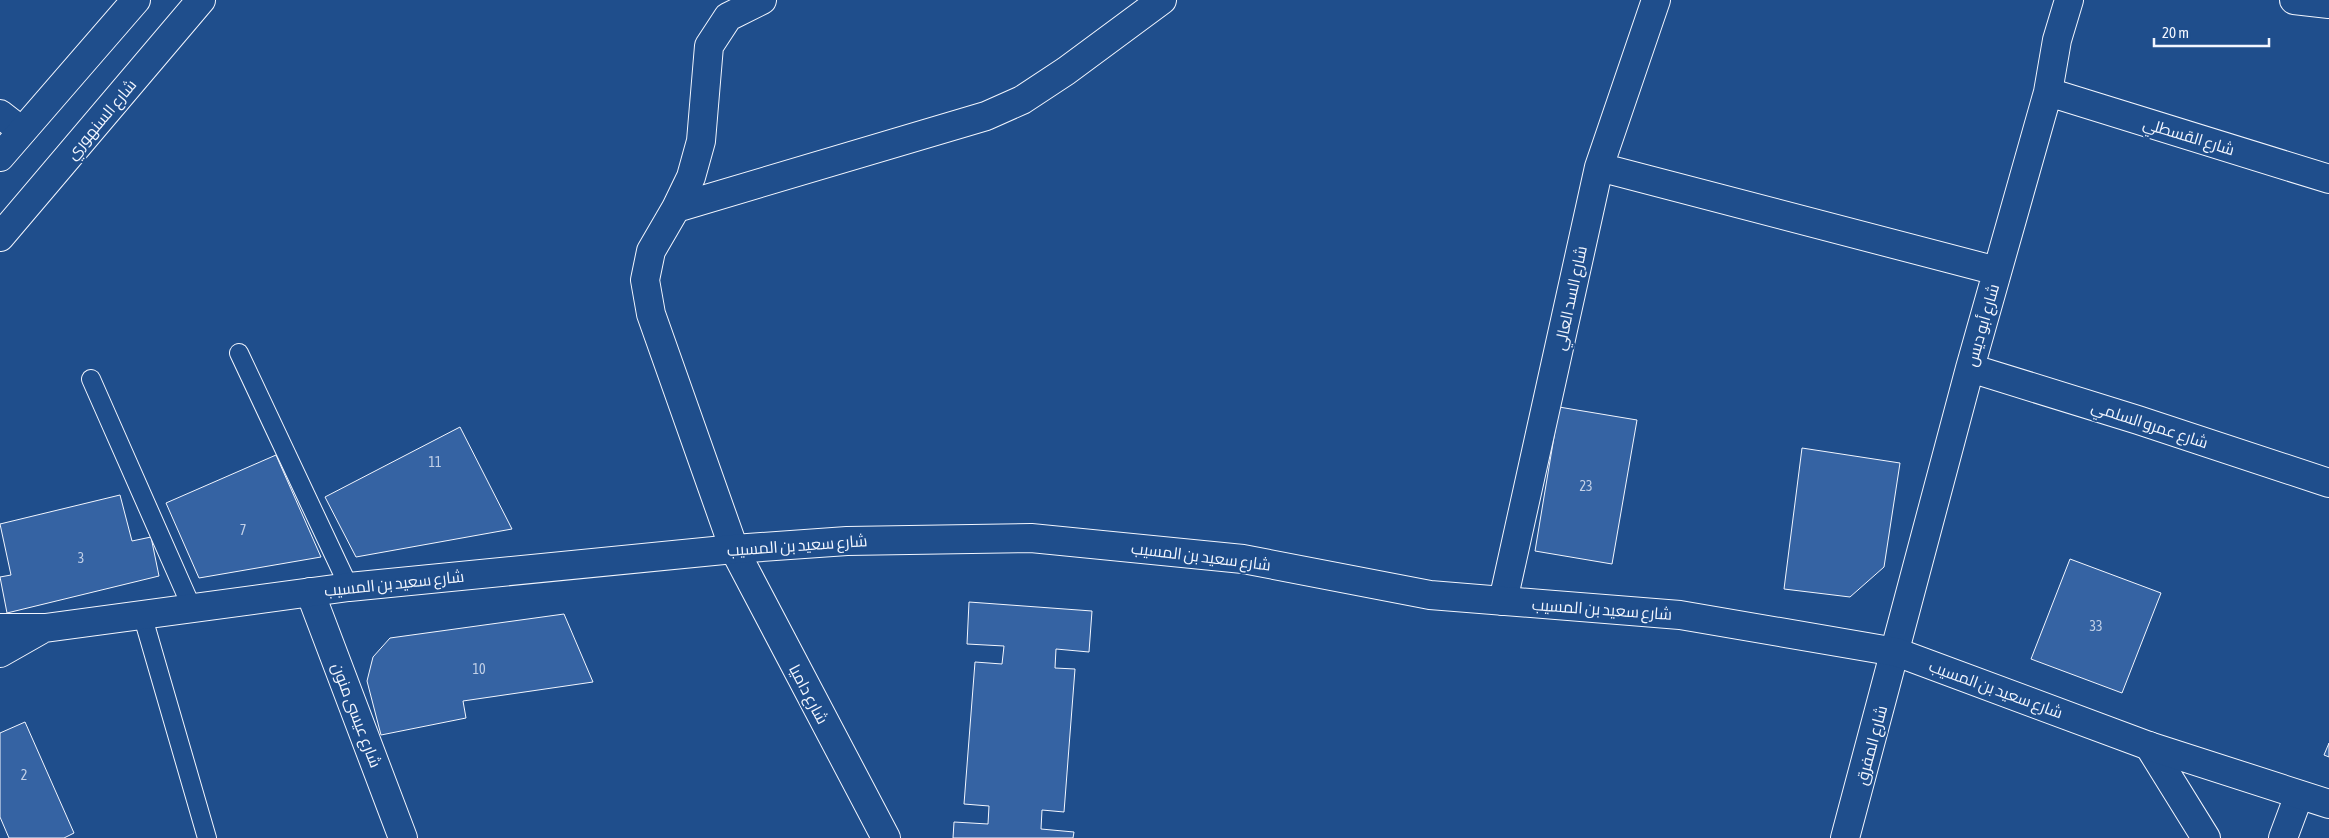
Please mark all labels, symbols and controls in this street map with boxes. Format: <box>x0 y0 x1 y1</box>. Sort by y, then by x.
scale bar <box>2154 15 2269 47</box>
text: 20 m <box>2162 24 2189 41</box>
street label: شارع السنهوري <box>62 75 143 166</box>
street label: شارع القسطلي <box>2140 114 2237 163</box>
street label: شارع السد العالي <box>1550 244 1595 353</box>
street label: شارع أبو ديس <box>1962 282 2005 369</box>
street label: شارع عمرو السلمي <box>2088 397 2211 456</box>
house number: 11 <box>428 454 442 470</box>
house number: 23 <box>1579 478 1593 494</box>
house number: 7 <box>240 522 246 538</box>
street label: شارع سعيد بن المسيب <box>726 531 868 562</box>
street label: شارع سعيد بن المسيب <box>1130 538 1272 576</box>
house number: 3 <box>78 550 84 566</box>
street label: شارع سعيد بن المسيب <box>323 567 465 602</box>
street label: شارع سعيد بن المسيب <box>1531 595 1673 626</box>
house number: 33 <box>2089 618 2103 634</box>
street label: شارع سعيد بن المسيب <box>1926 656 2065 724</box>
street label: شارع عيسى منون <box>326 660 385 771</box>
house number: 10 <box>472 661 486 677</box>
street label: شارع داميا <box>783 661 832 728</box>
street label: شارع المفرق <box>1852 703 1893 787</box>
house number: 2 <box>21 767 27 783</box>

